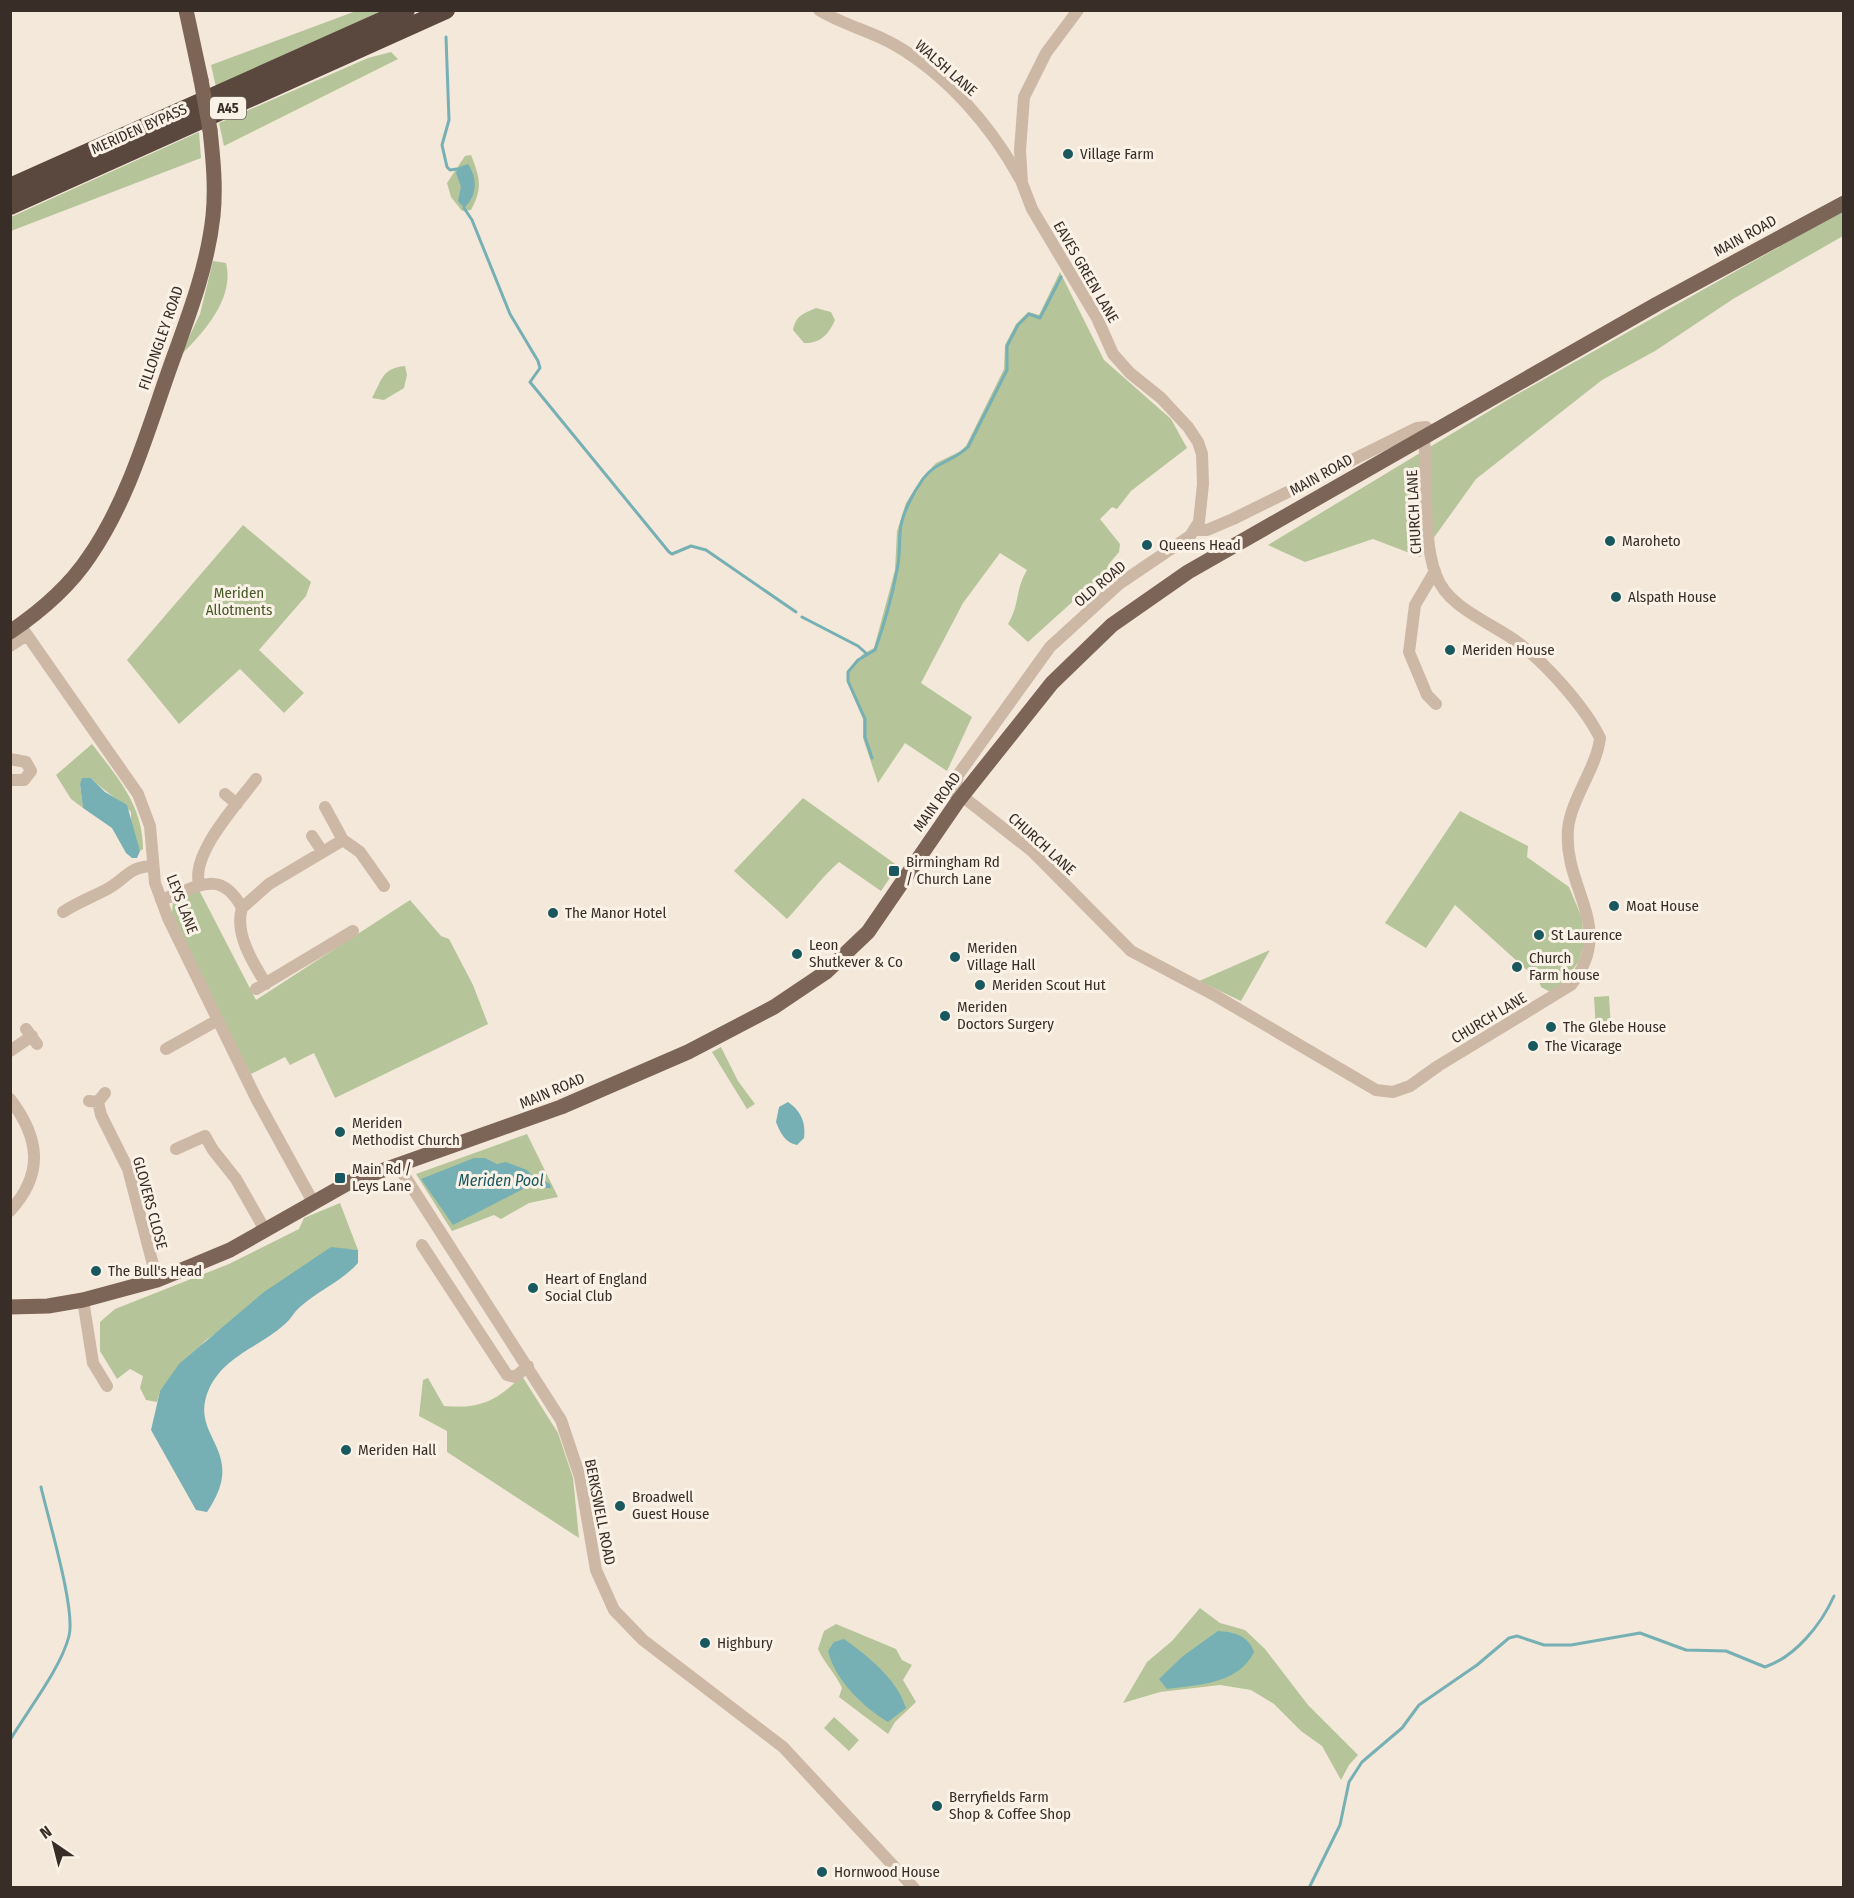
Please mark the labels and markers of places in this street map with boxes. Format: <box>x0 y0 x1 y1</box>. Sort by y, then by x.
place label: Village Farm <box>1080 145 1154 163</box>
marker: Village Farm <box>1061 147 1075 161</box>
place label: Maroheto <box>1622 532 1681 550</box>
marker: Maroheto <box>1603 534 1617 548</box>
place label: Queens Head <box>1159 536 1241 554</box>
marker: Queens Head <box>1140 538 1154 552</box>
place label: Alspath House <box>1628 588 1716 606</box>
marker: Alspath House <box>1609 590 1623 604</box>
place label: Meriden House <box>1462 641 1555 659</box>
marker: Meriden House <box>1443 643 1457 657</box>
place label: Birmingham Rd / Church Lane <box>906 853 1000 888</box>
marker: Birmingham Rd / Church Lane <box>887 864 901 878</box>
place label: Moat House <box>1626 897 1699 915</box>
marker: Moat House <box>1607 899 1621 913</box>
place label: The Manor Hotel <box>565 904 666 922</box>
marker: The Manor Hotel <box>546 906 560 920</box>
place label: St Laurence <box>1551 926 1622 944</box>
marker: St Laurence <box>1532 928 1546 942</box>
place label: Leon Shutkever & Co <box>809 936 903 971</box>
place label: Meriden Village Hall <box>967 939 1035 974</box>
marker: Leon Shutkever & Co <box>790 947 804 961</box>
place label: Church Farm house <box>1529 949 1600 984</box>
marker: Meriden Village Hall <box>948 950 962 964</box>
marker: Church Farm house <box>1510 960 1524 974</box>
place label: Meriden Scout Hut <box>992 976 1106 994</box>
marker: Meriden Scout Hut <box>973 978 987 992</box>
place label: Meriden Doctors Surgery <box>957 998 1054 1033</box>
marker: Meriden Doctors Surgery <box>938 1009 952 1023</box>
place label: The Glebe House <box>1563 1018 1666 1036</box>
marker: The Glebe House <box>1544 1020 1558 1034</box>
place label: The Vicarage <box>1545 1037 1622 1055</box>
marker: The Vicarage <box>1526 1039 1540 1053</box>
place label: Meriden Methodist Church <box>352 1114 460 1149</box>
marker: Meriden Methodist Church <box>333 1125 347 1139</box>
place label: Main Rd / Leys Lane <box>352 1160 412 1195</box>
marker: Main Rd / Leys Lane <box>333 1171 347 1185</box>
place label: The Bull's Head <box>108 1262 202 1280</box>
marker: The Bull's Head <box>89 1264 103 1278</box>
place label: Heart of England Social Club <box>545 1270 647 1305</box>
marker: Heart of England Social Club <box>526 1281 540 1295</box>
place label: Meriden Hall <box>358 1441 436 1459</box>
marker: Meriden Hall <box>339 1443 353 1457</box>
place label: Broadwell Guest House <box>632 1488 709 1523</box>
marker: Broadwell Guest House <box>613 1499 627 1513</box>
place label: Highbury <box>717 1634 773 1652</box>
marker: Highbury <box>698 1636 712 1650</box>
place label: Berryfields Farm Shop & Coffee Shop <box>949 1788 1071 1823</box>
marker: Berryfields Farm Shop & Coffee Shop <box>930 1799 944 1813</box>
place label: Hornwood House <box>834 1863 940 1881</box>
marker: Hornwood House <box>815 1865 829 1879</box>

